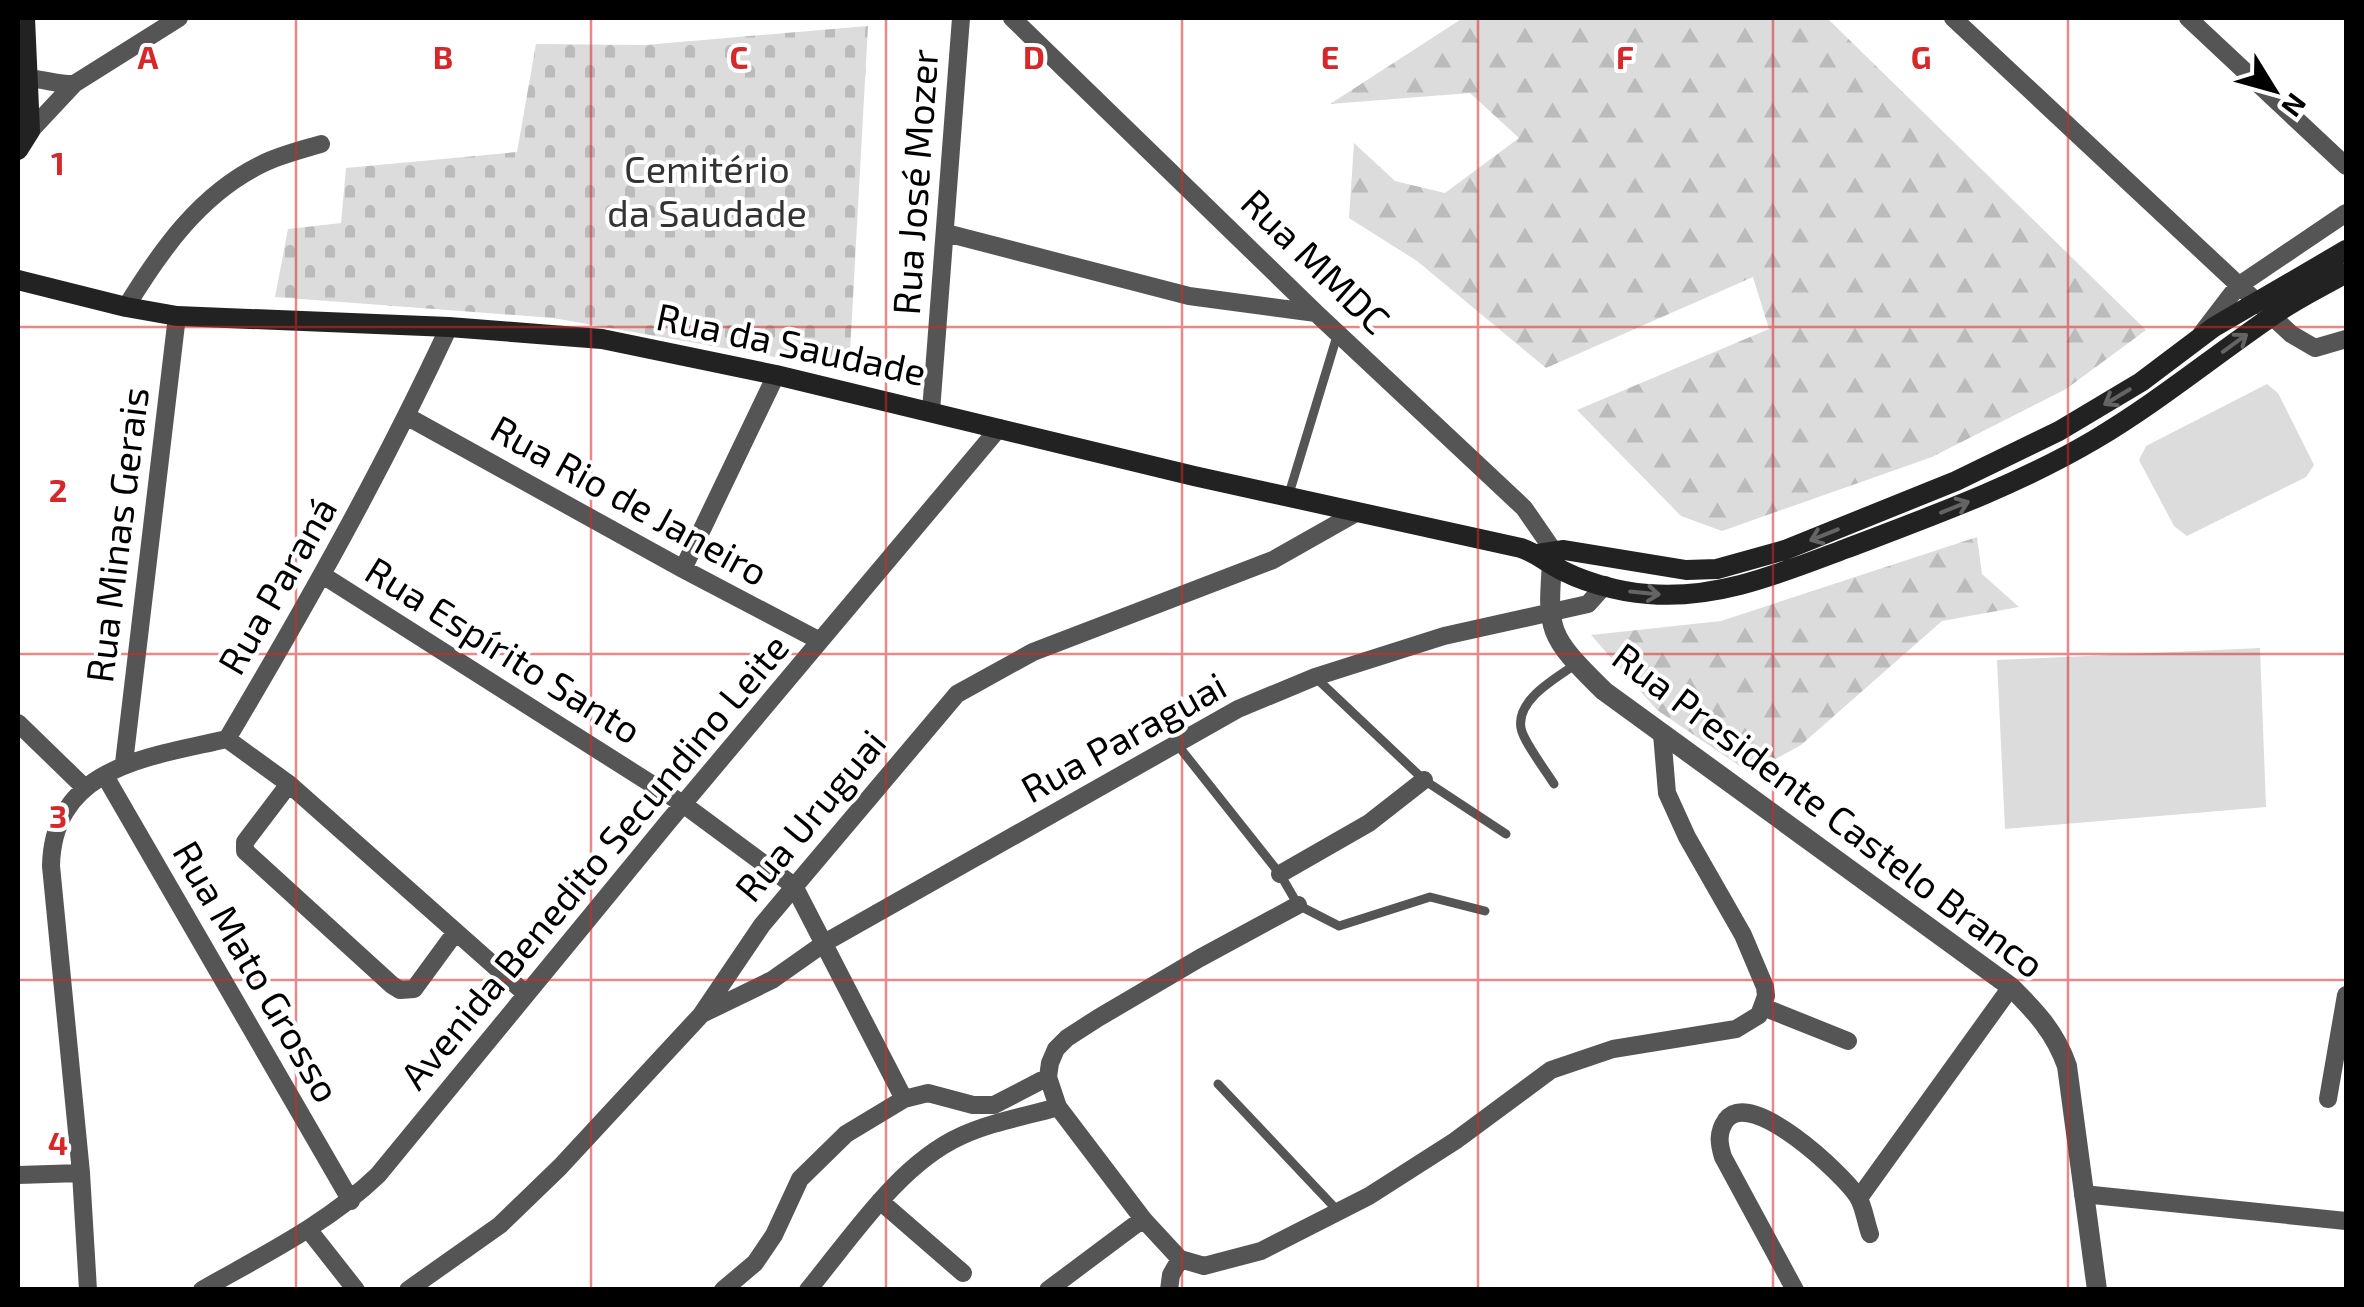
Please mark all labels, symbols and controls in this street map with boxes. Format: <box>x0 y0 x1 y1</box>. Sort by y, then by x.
text: A <box>138 37 159 75</box>
text: B <box>433 37 453 75</box>
text: C <box>730 37 748 75</box>
text: D <box>1023 37 1045 75</box>
text: E <box>1321 37 1339 75</box>
text: F <box>1616 37 1634 75</box>
text: G <box>1911 37 1931 75</box>
north arrow <box>2224 40 2324 140</box>
street label: Rua José Mozer <box>882 47 946 316</box>
text: N <box>2275 87 2314 124</box>
text: 1 <box>51 143 65 181</box>
park label: Cemitério da Saudade <box>607 145 807 235</box>
street label: Rua MMDC <box>1233 179 1400 342</box>
street label: Rua da Saudade <box>653 292 930 394</box>
one-way arrow <box>2220 333 2248 354</box>
street label: Rua Minas Gerais <box>75 385 157 685</box>
one-way arrow <box>2103 387 2132 407</box>
street label: Rua Rio de Janeiro <box>484 404 776 594</box>
text: 2 <box>49 470 67 508</box>
street label: Rua Paraná <box>207 488 345 682</box>
one-way arrow <box>1939 496 1970 514</box>
one-way arrow <box>1809 528 1840 546</box>
street label: Rua Espírito Santo <box>358 546 650 753</box>
one-way arrow <box>1629 584 1661 603</box>
street label: Avenida Benedito Secundino Leite <box>390 624 797 1097</box>
street label: Rua Presidente Castelo Branco <box>1604 632 2054 987</box>
street label: Rua Paraguai <box>1013 661 1233 811</box>
street label: Rua Uruguai <box>724 720 895 910</box>
text: 3 <box>49 796 67 834</box>
street label: Rua Mato Grosso <box>164 832 351 1110</box>
text: 4 <box>48 1123 68 1161</box>

